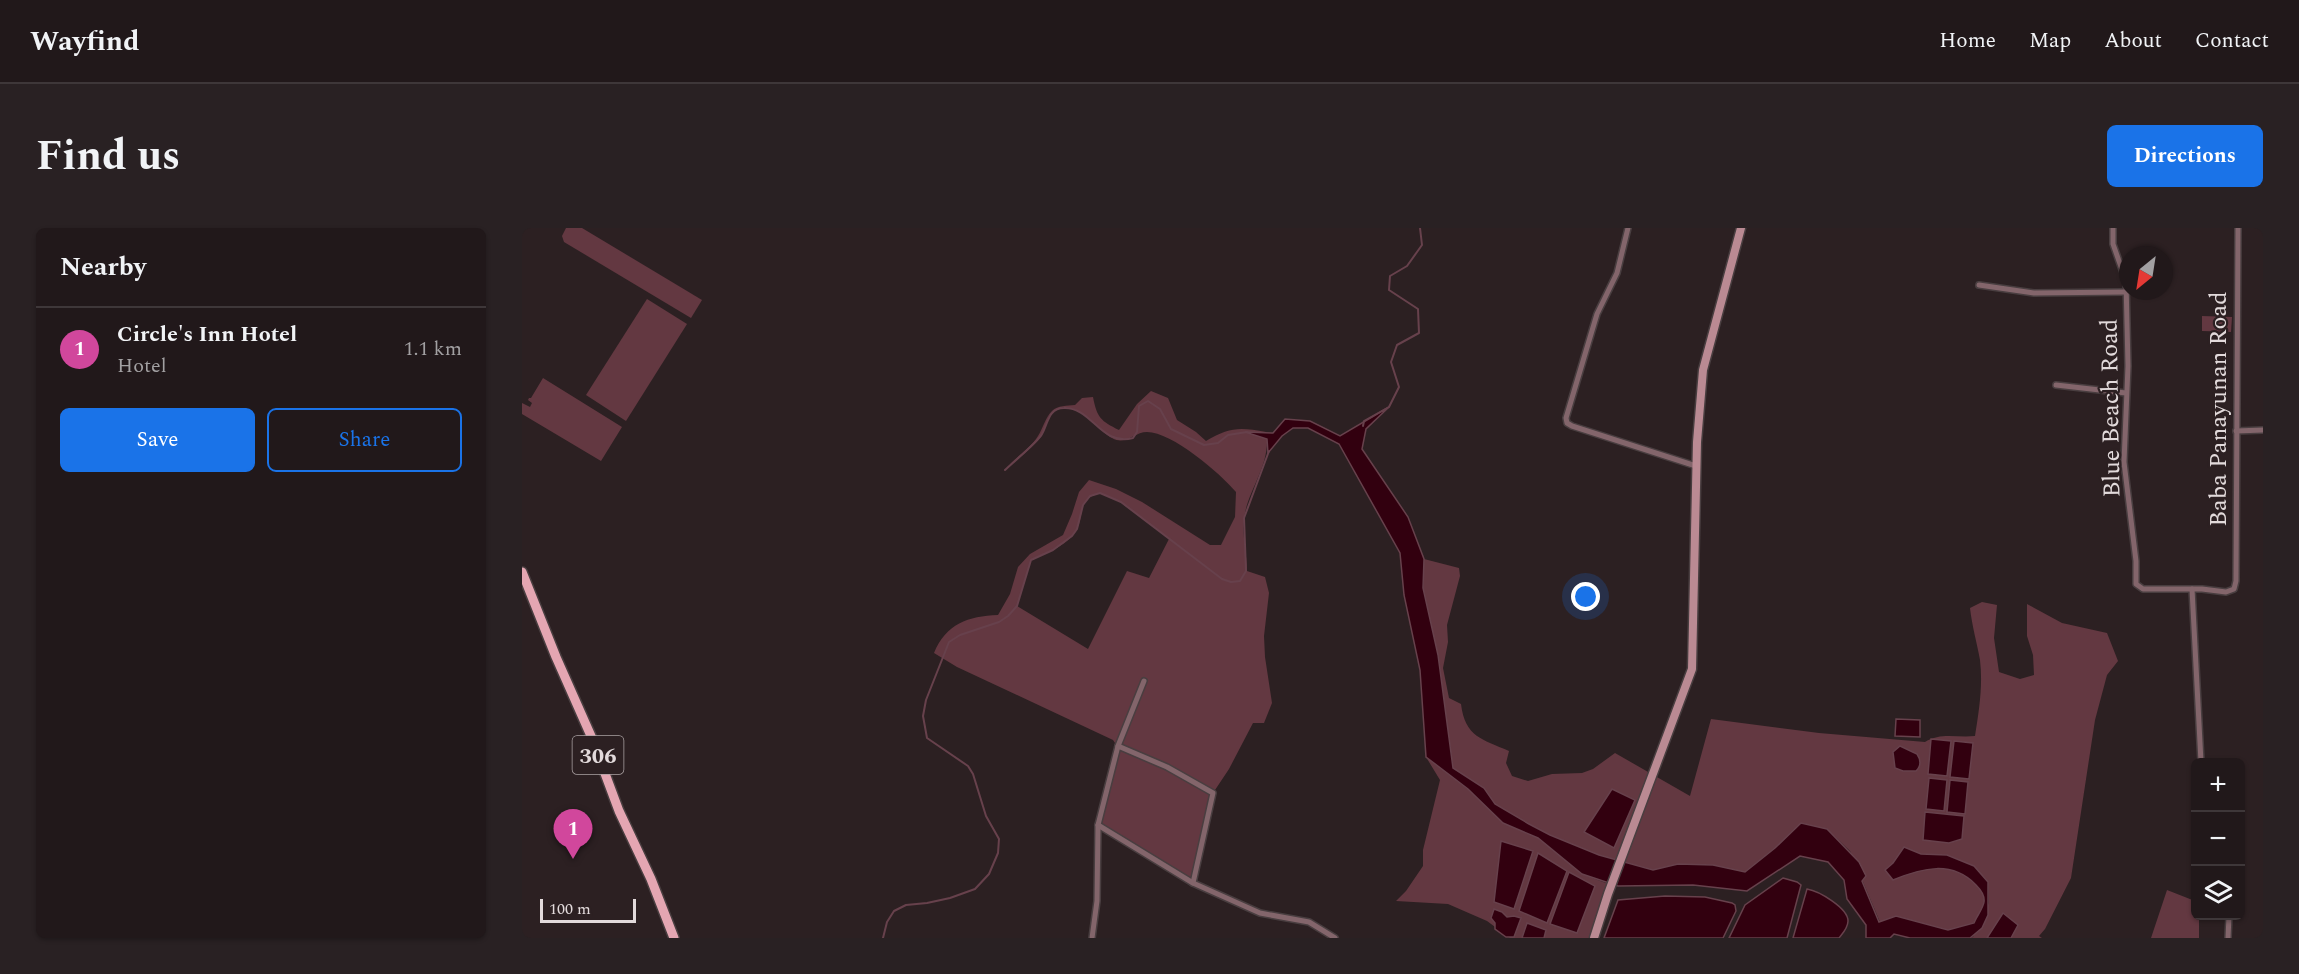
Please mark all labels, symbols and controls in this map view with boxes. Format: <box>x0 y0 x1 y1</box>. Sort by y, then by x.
text: Wayfind <box>30 20 139 63</box>
text: Home <box>1939 25 1996 57</box>
text: Map <box>2029 25 2071 57</box>
text: About <box>2104 25 2162 57</box>
text: Contact <box>2195 25 2269 57</box>
text: Find us <box>36 125 180 188</box>
button: Directions <box>2107 125 2263 187</box>
north arrow <box>2119 246 2173 300</box>
text: Nearby <box>60 247 146 287</box>
street label: Baba Panayunan Road <box>2201 291 2237 527</box>
text: Circle's Inn Hotel <box>117 318 297 351</box>
street label: Blue Beach Road <box>2091 318 2131 498</box>
text: 1 <box>74 334 85 364</box>
text: 1.1 km <box>404 334 462 364</box>
text: Hotel <box>117 351 167 381</box>
button: Save <box>60 408 255 472</box>
button: Share <box>267 408 462 472</box>
your location <box>1571 582 1600 611</box>
road number: 306 <box>572 736 623 774</box>
map controls <box>2191 758 2245 920</box>
button: + <box>2191 758 2245 812</box>
pin: 1 <box>554 810 592 859</box>
button: − <box>2191 812 2245 866</box>
button: layers <box>2191 866 2245 920</box>
scale bar <box>540 896 636 924</box>
text: 100 m <box>549 897 591 921</box>

